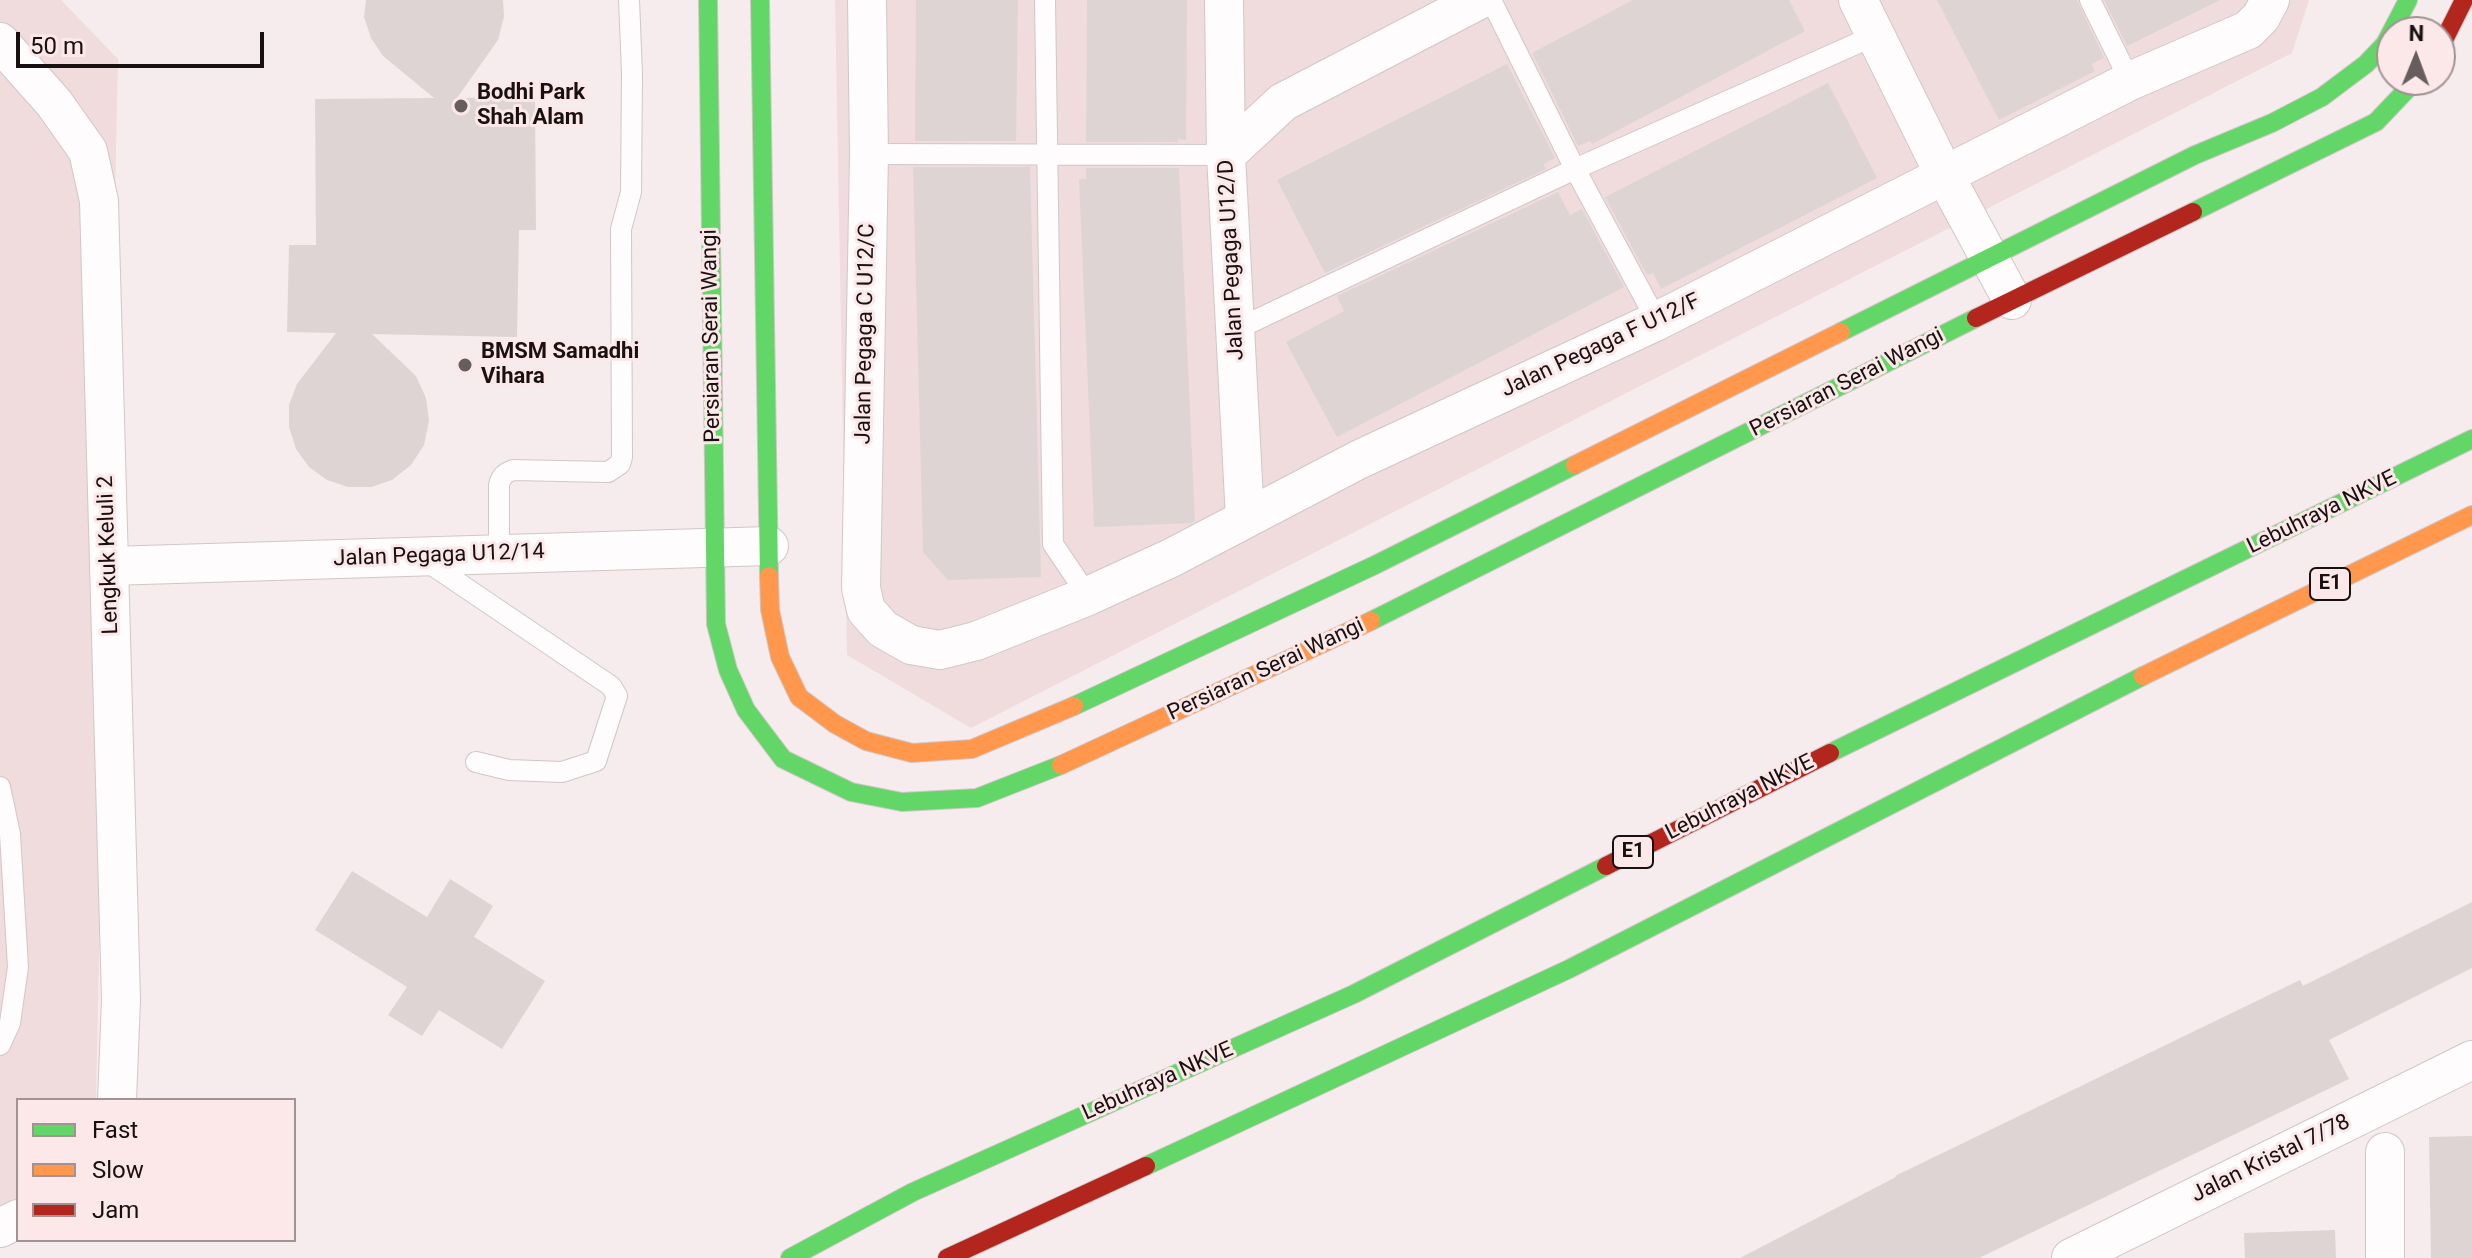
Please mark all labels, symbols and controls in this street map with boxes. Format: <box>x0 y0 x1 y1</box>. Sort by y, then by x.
scale bar <box>20 16 268 66</box>
north arrow <box>2376 16 2456 96</box>
text: N <box>2408 21 2424 46</box>
text: 50 m <box>30 32 84 60</box>
place label: Bodhi Park Shah Alam <box>477 80 585 132</box>
marker: Bodhi Park Shah Alam <box>452 97 470 115</box>
street label: Jalan Pegaga U12/D <box>1214 159 1250 361</box>
street label: Jalan Pegaga C U12/C <box>851 223 881 445</box>
street label: Persiaran Serai Wangi <box>697 229 727 443</box>
street label: Jalan Pegaga F U12/F <box>1497 288 1705 404</box>
street label: Persiaran Serai Wangi <box>1746 323 1948 443</box>
place label: BMSM Samadhi Vihara <box>481 339 639 390</box>
marker: BMSM Samadhi Vihara <box>456 356 474 374</box>
street label: Lebuhraya NKVE <box>2243 465 2401 561</box>
street label: Lengkuk Keluli 2 <box>93 475 125 635</box>
street label: Jalan Pegaga U12/14 <box>333 539 545 573</box>
road number: E1 <box>2310 568 2350 600</box>
street label: Persiaran Serai Wangi <box>1164 613 1368 727</box>
street label: Lebuhraya NKVE <box>1662 749 1818 847</box>
road number: E1 <box>1613 836 1653 868</box>
street label: Lebuhraya NKVE <box>1078 1037 1238 1127</box>
legend <box>16 1098 296 1242</box>
street label: Jalan Kristal 7/78 <box>2187 1109 2355 1209</box>
text: Fast <box>92 1116 138 1144</box>
text: Slow <box>92 1156 144 1184</box>
text: Jam <box>92 1196 139 1224</box>

